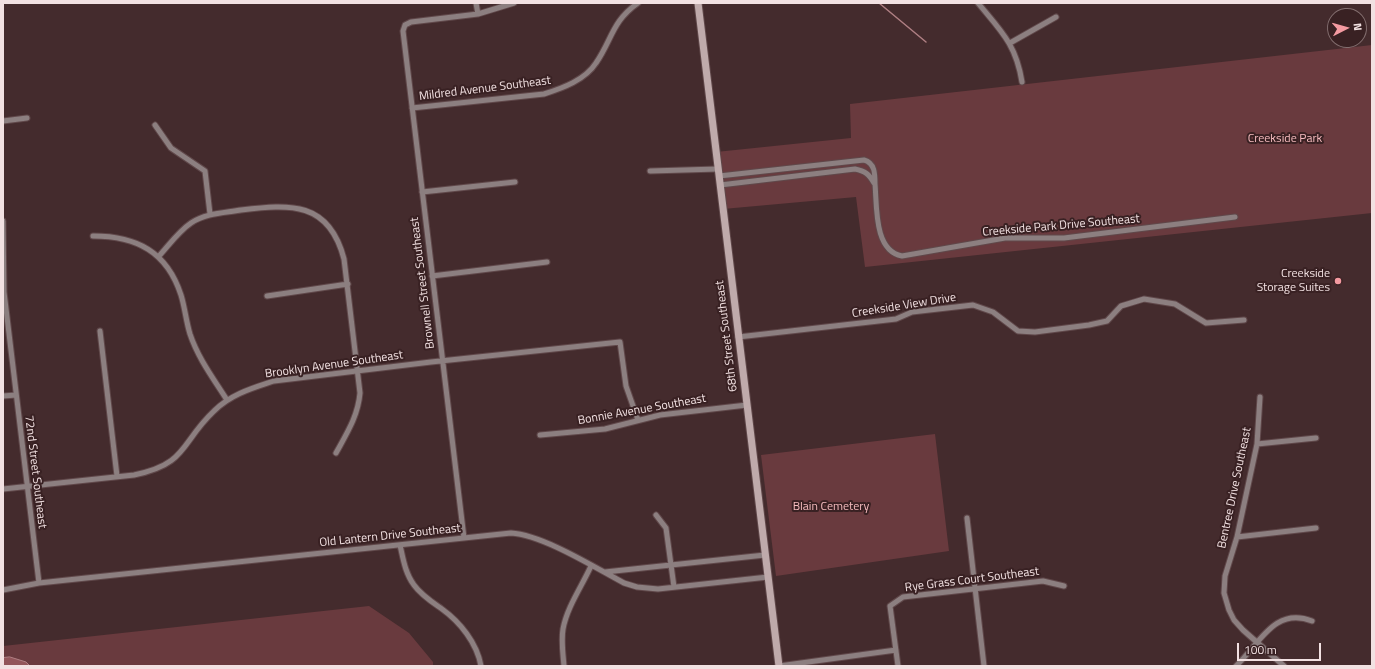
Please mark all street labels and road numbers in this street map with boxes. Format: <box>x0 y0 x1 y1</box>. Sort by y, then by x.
street label: Mildred Avenue Southeast <box>418 74 552 104</box>
street label: Creekside Park Drive Southeast <box>982 212 1140 240</box>
street label: Brownell Street Southeast <box>408 216 438 350</box>
street label: 68th Street Southeast <box>713 280 741 392</box>
street label: Creekside View Drive <box>851 291 957 321</box>
street label: Brooklyn Avenue Southeast <box>264 348 404 382</box>
street label: Bonnie Avenue Southeast <box>577 392 707 428</box>
street label: 72nd Street Southeast <box>21 414 49 530</box>
street label: Bentree Drive Southeast <box>1215 426 1255 550</box>
street label: Old Lantern Drive Southeast <box>319 521 461 551</box>
street label: Rye Grass Court Southeast <box>904 565 1040 595</box>

